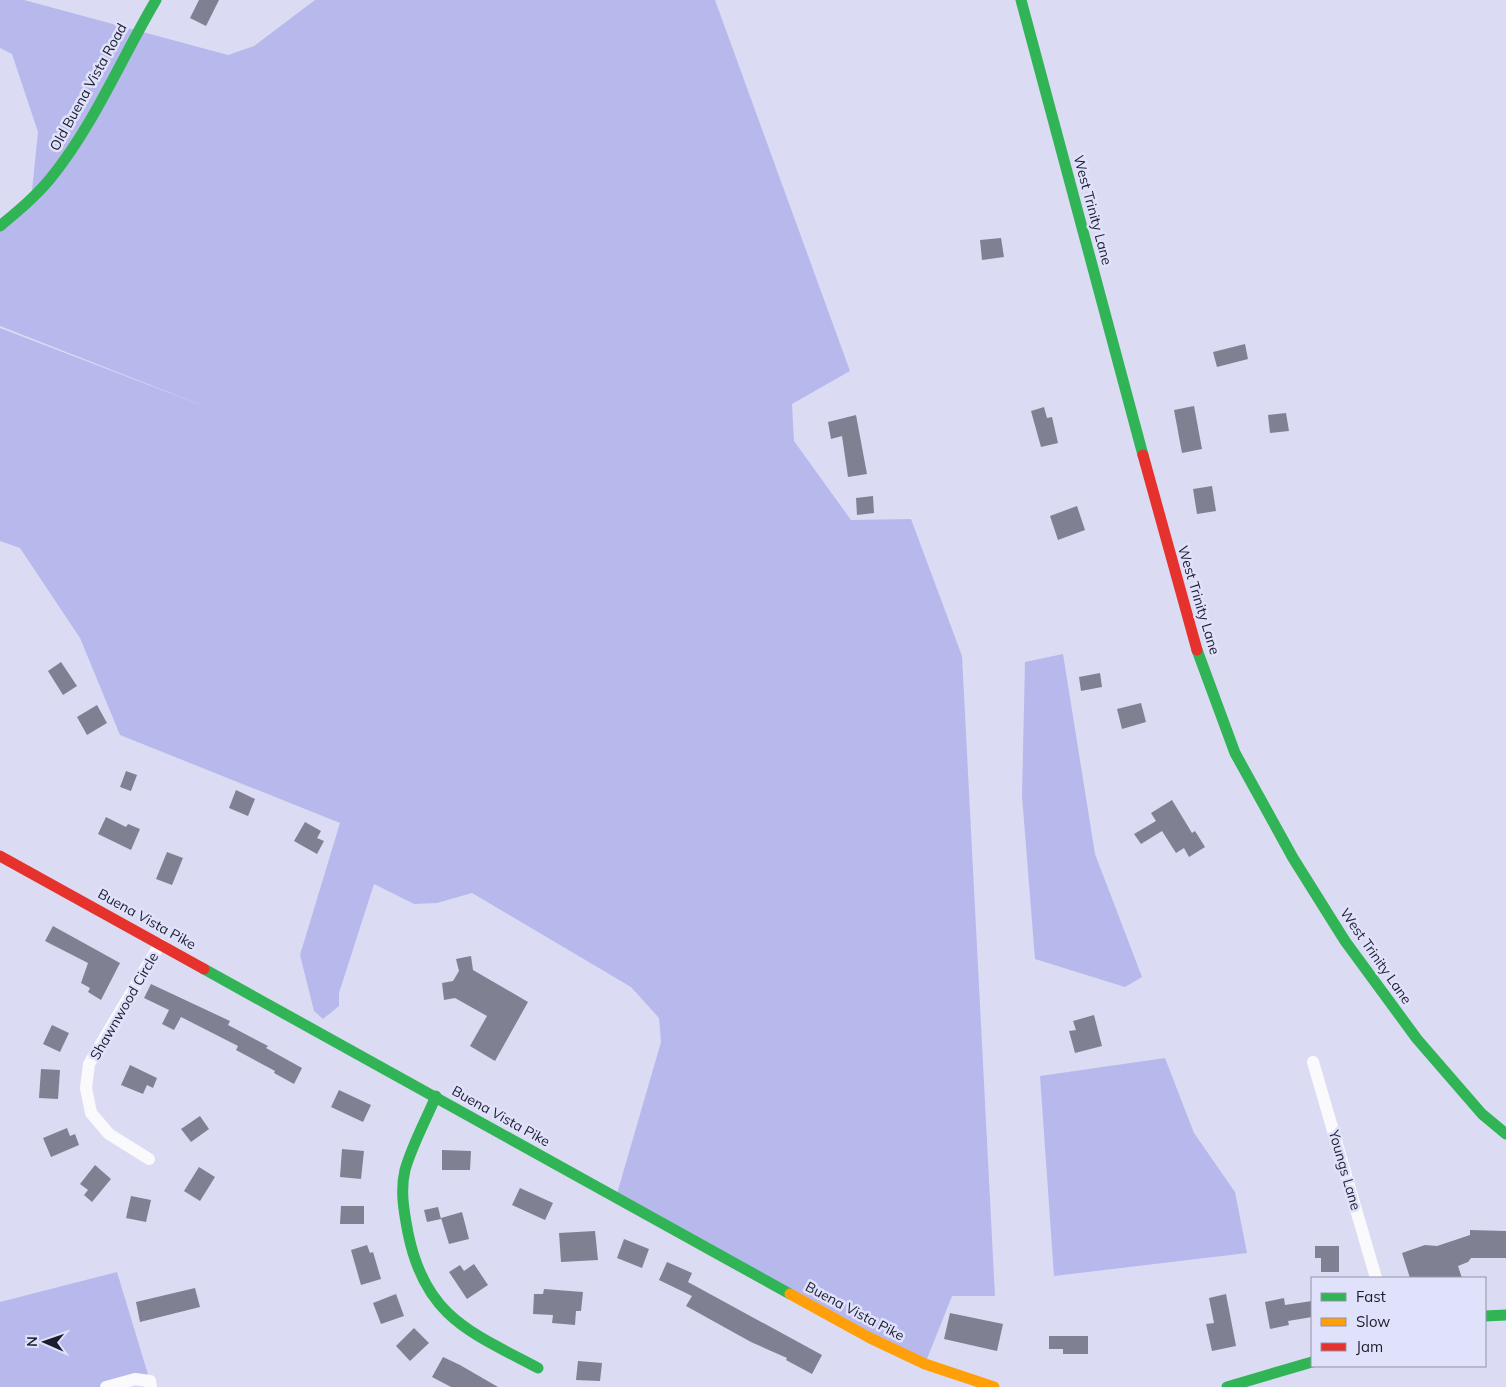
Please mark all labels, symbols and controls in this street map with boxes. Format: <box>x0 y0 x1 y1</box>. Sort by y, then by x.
street label: Old Buena Vista Road <box>45 20 131 154</box>
street label: West Trinity Lane <box>1070 153 1116 267</box>
street label: West Trinity Lane <box>1174 543 1224 657</box>
street label: Buena Vista Pike <box>95 885 199 953</box>
street label: West Trinity Lane <box>1336 905 1416 1007</box>
street label: Shawnwood Circle <box>86 949 162 1063</box>
street label: Buena Vista Pike <box>449 1082 553 1150</box>
street label: Youngs Lane <box>1325 1127 1365 1212</box>
street label: Buena Vista Pike <box>802 1277 908 1345</box>
legend <box>1311 1277 1486 1367</box>
text: Fast <box>1356 1287 1386 1306</box>
text: Slow <box>1356 1312 1390 1331</box>
north arrow <box>20 1317 70 1367</box>
text: N <box>23 1336 41 1347</box>
text: Jam <box>1356 1337 1383 1356</box>

